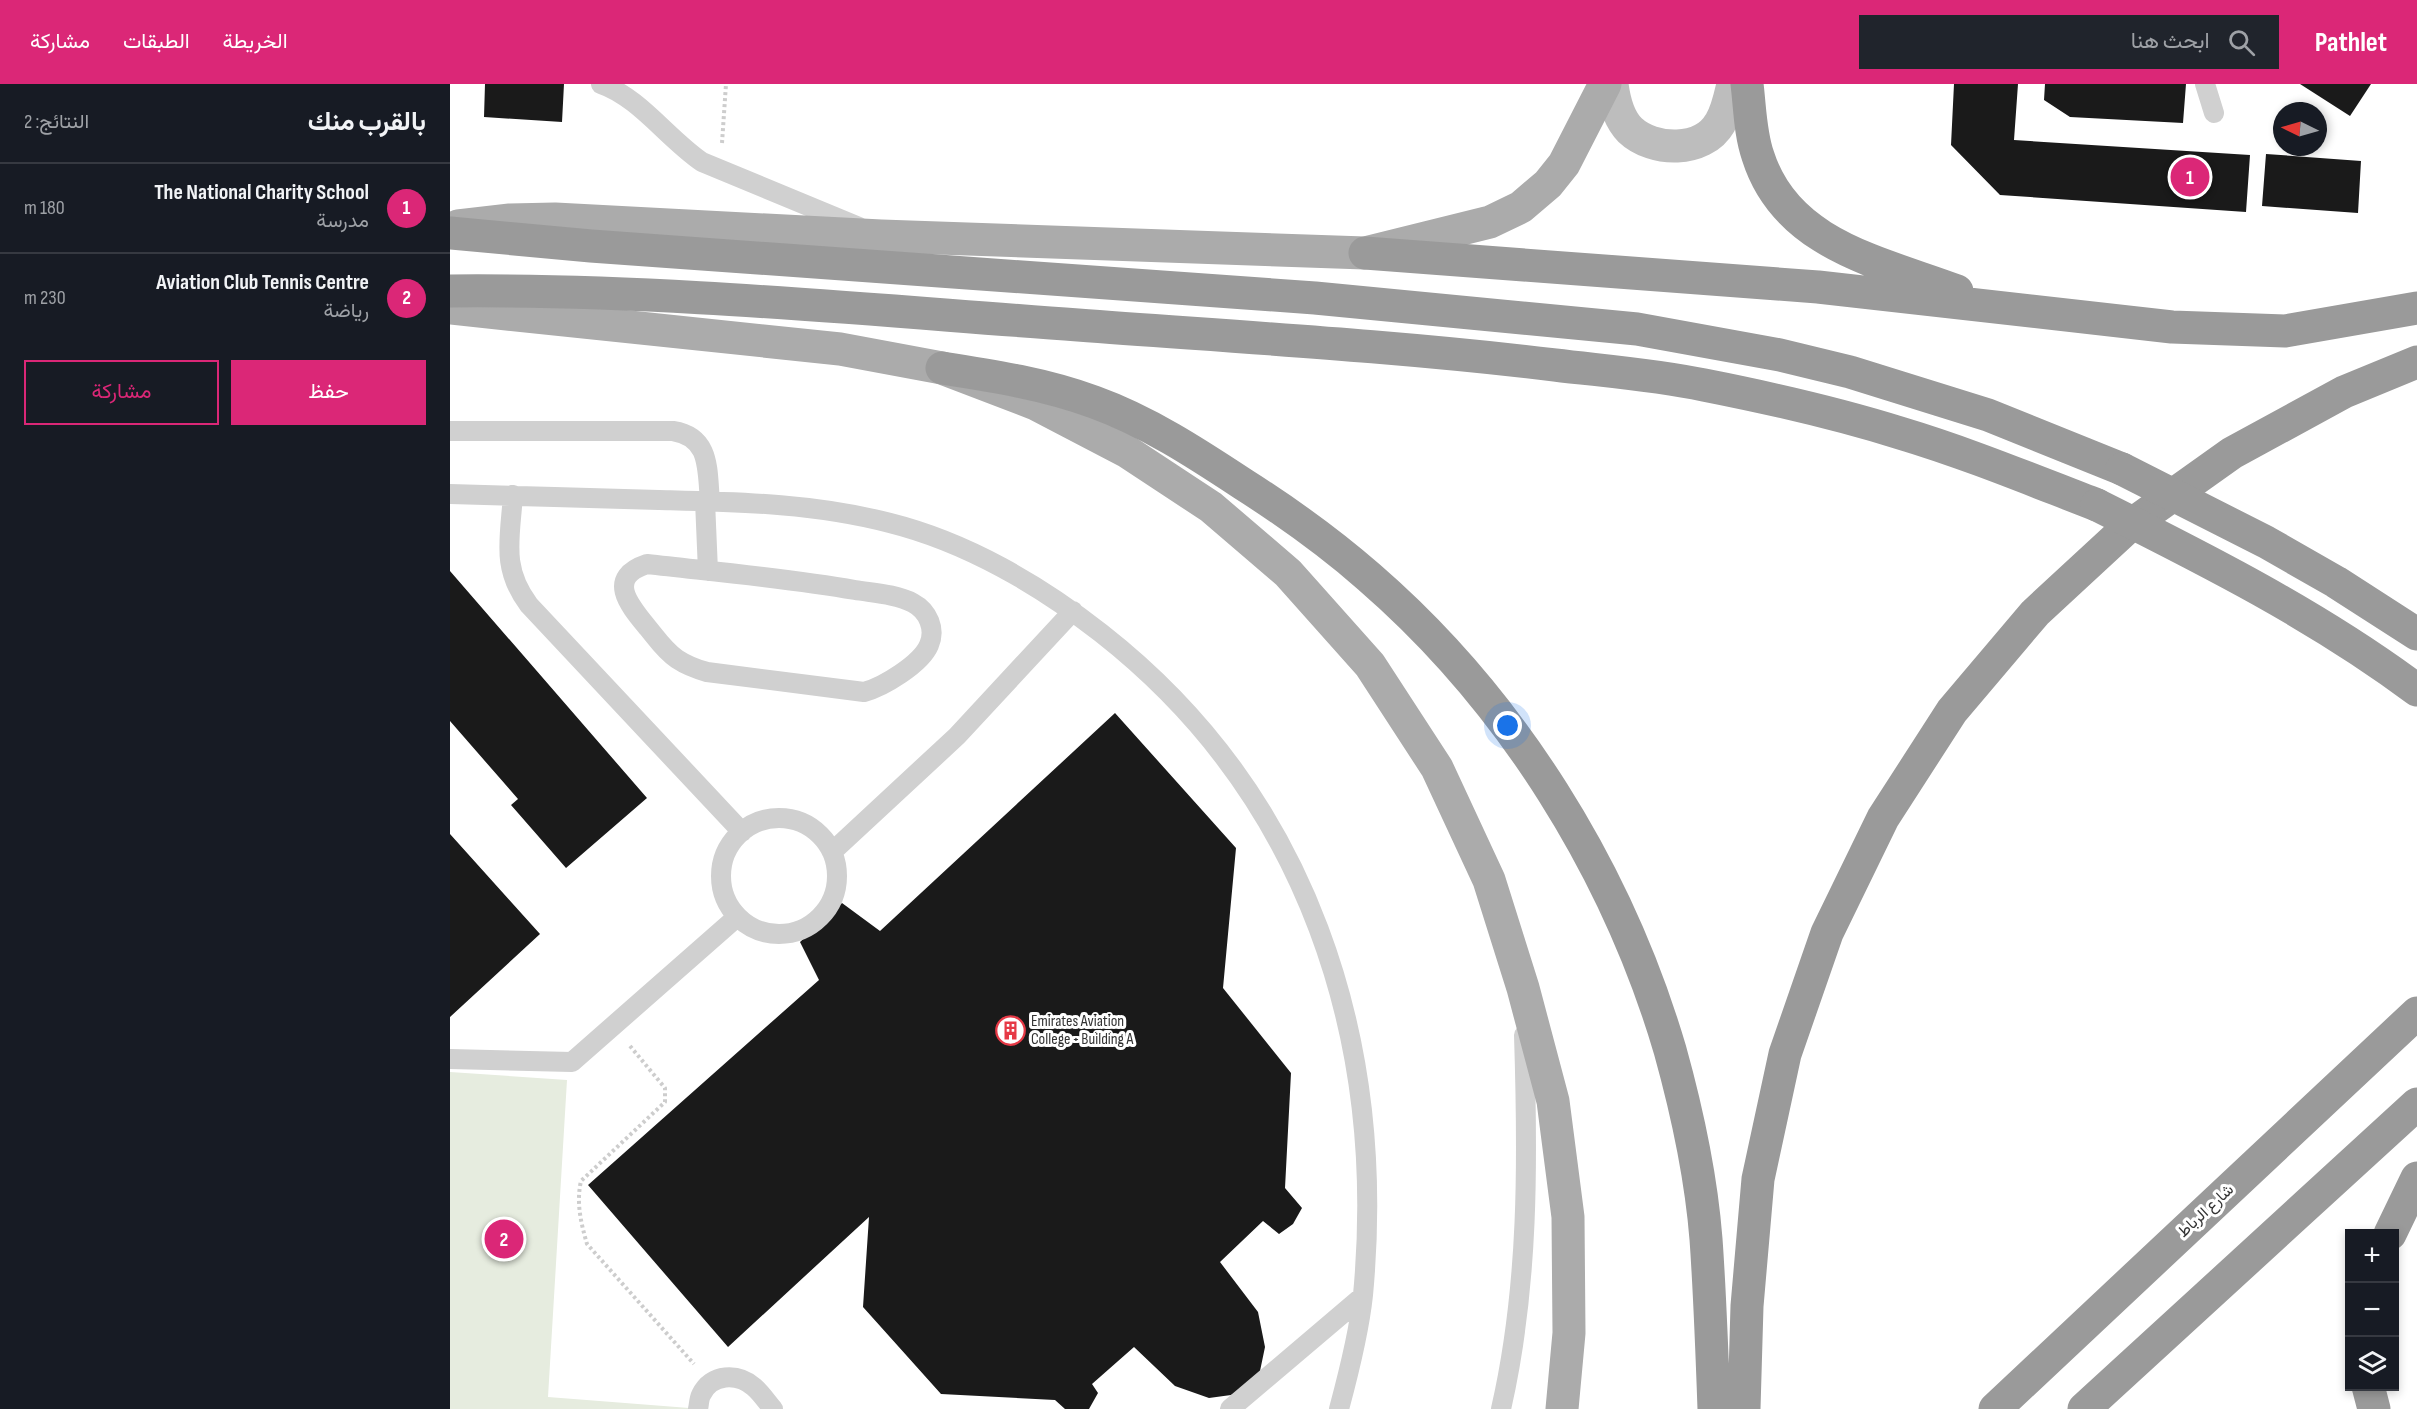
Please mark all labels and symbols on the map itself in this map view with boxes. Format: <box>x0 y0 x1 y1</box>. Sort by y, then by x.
north arrow <box>2273 102 2327 156</box>
pin: 1 <box>2170 154 2210 200</box>
your location <box>1493 711 1522 740</box>
place label: Emirates Aviation College - Building A <box>1031 1012 1134 1049</box>
building icon: Emirates Aviation College - Building A <box>994 1014 1026 1046</box>
street label: شارع الرباط <box>2174 1180 2239 1242</box>
pin: 2 <box>484 1216 524 1262</box>

